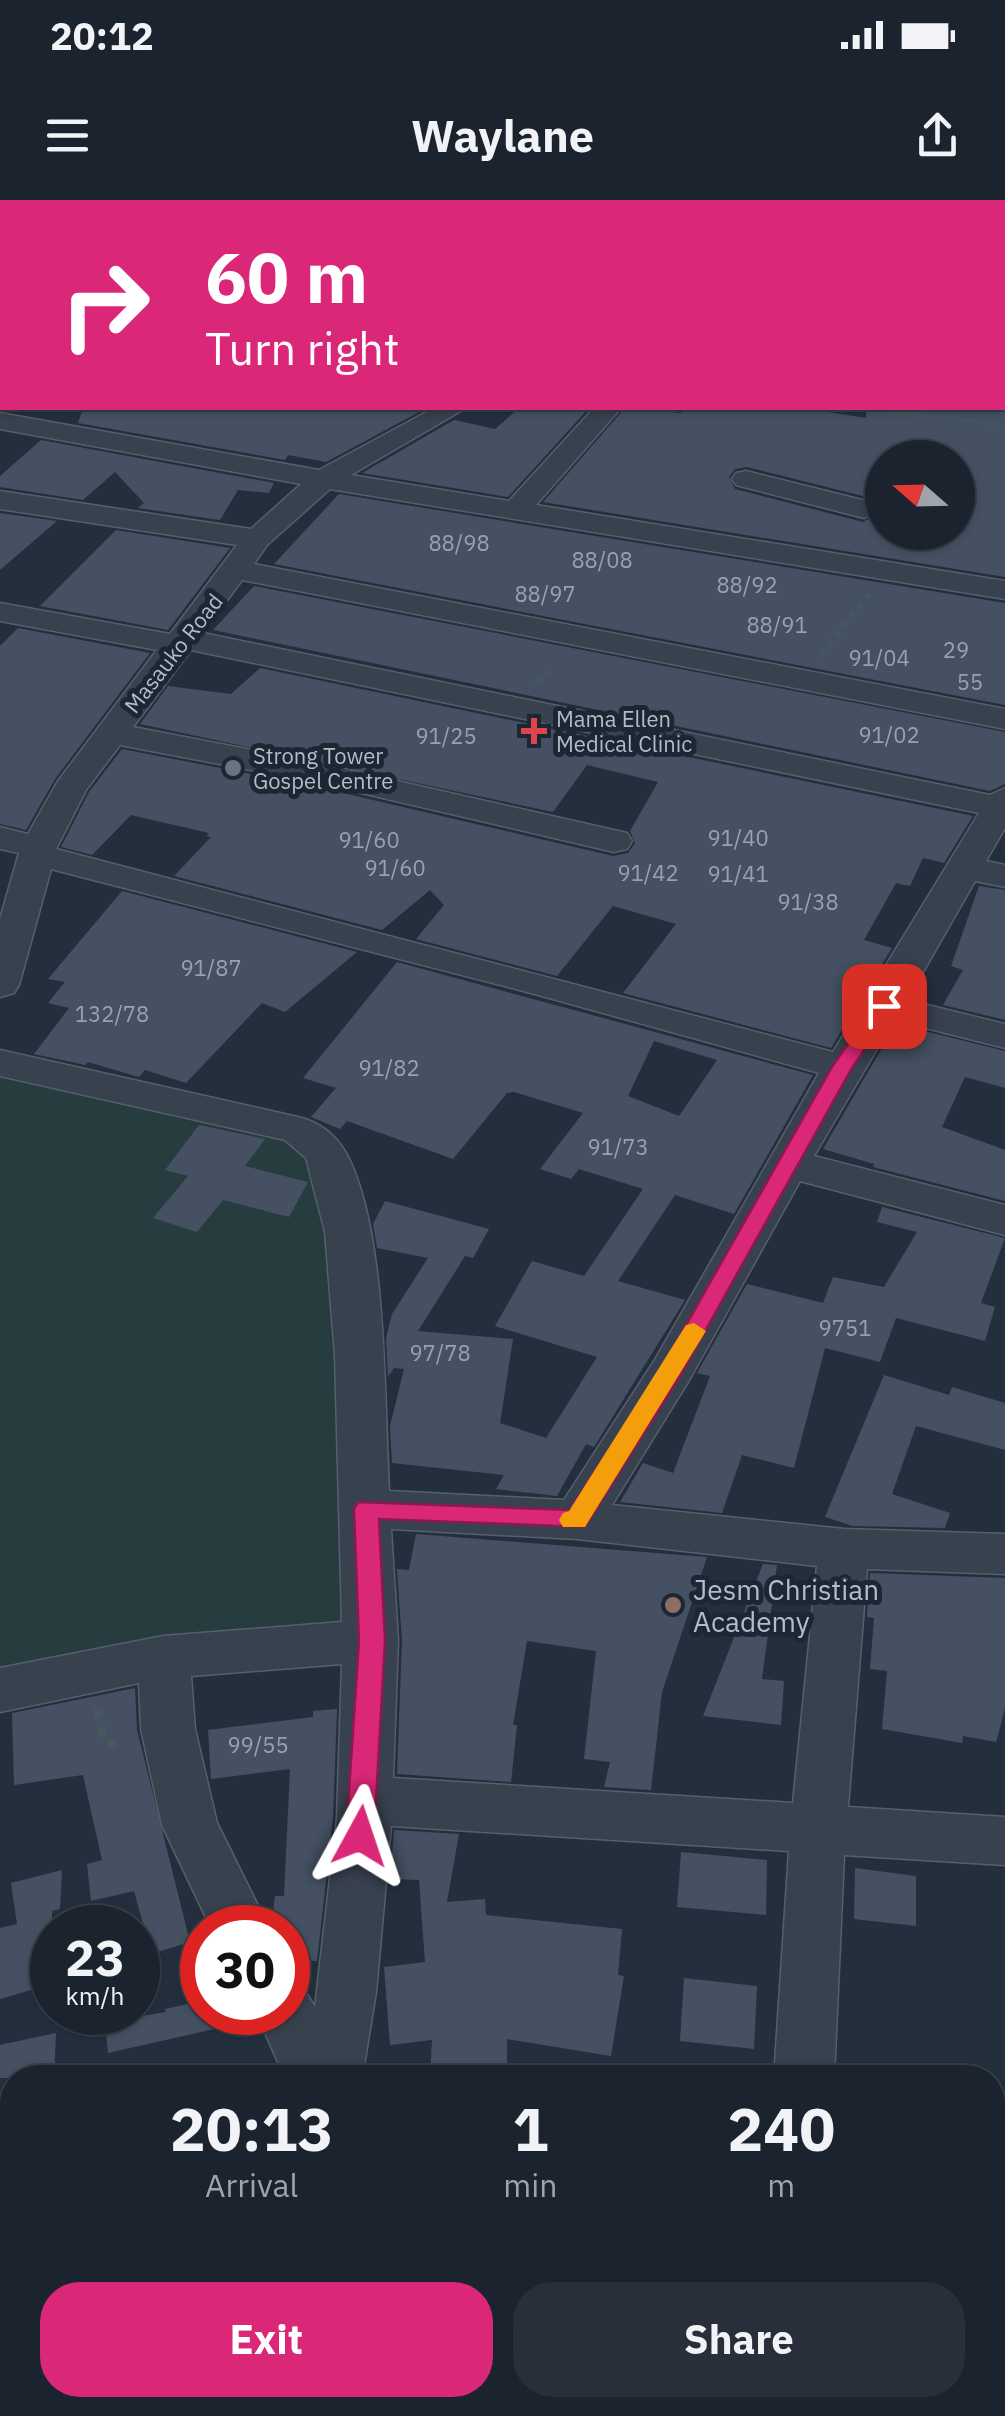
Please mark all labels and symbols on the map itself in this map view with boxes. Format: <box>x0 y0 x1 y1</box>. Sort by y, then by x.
north arrow <box>865 440 975 550</box>
house number: 88/98 <box>428 528 490 557</box>
house number: 88/08 <box>571 545 633 574</box>
house number: 88/92 <box>716 570 778 599</box>
house number: 88/97 <box>514 579 576 608</box>
street label: Masauko Road <box>117 587 229 719</box>
house number: 88/91 <box>746 610 808 639</box>
house number: 29 <box>943 635 969 664</box>
house number: 91/04 <box>848 643 910 672</box>
house number: 55 <box>957 667 983 696</box>
place label: Mama Ellen Medical Clinic <box>556 704 692 758</box>
marker: Mama Ellen Medical Clinic <box>521 718 547 744</box>
house number: 91/02 <box>858 720 920 749</box>
house number: 91/25 <box>415 721 477 750</box>
place label: Strong Tower Gospel Centre <box>253 741 393 795</box>
marker: Strong Tower Gospel Centre <box>222 757 244 779</box>
house number: 91/40 <box>707 823 769 852</box>
house number: 91/60 <box>338 825 400 854</box>
house number: 91/60 <box>364 853 426 882</box>
house number: 91/42 <box>617 858 679 887</box>
house number: 91/41 <box>707 859 769 888</box>
house number: 91/38 <box>777 887 839 916</box>
house number: 91/87 <box>180 953 242 982</box>
pin <box>842 964 927 1049</box>
house number: 132/78 <box>75 999 149 1028</box>
house number: 91/82 <box>358 1053 420 1082</box>
house number: 91/73 <box>587 1132 649 1161</box>
house number: 9751 <box>819 1313 871 1342</box>
house number: 97/78 <box>409 1338 471 1367</box>
place label: Jesm Christian Academy <box>693 1571 879 1640</box>
marker: Jesm Christian Academy <box>662 1594 684 1616</box>
house number: 99/55 <box>227 1730 289 1759</box>
position arrow <box>308 1784 412 1888</box>
speed limit sign: 30 <box>180 1905 310 2035</box>

